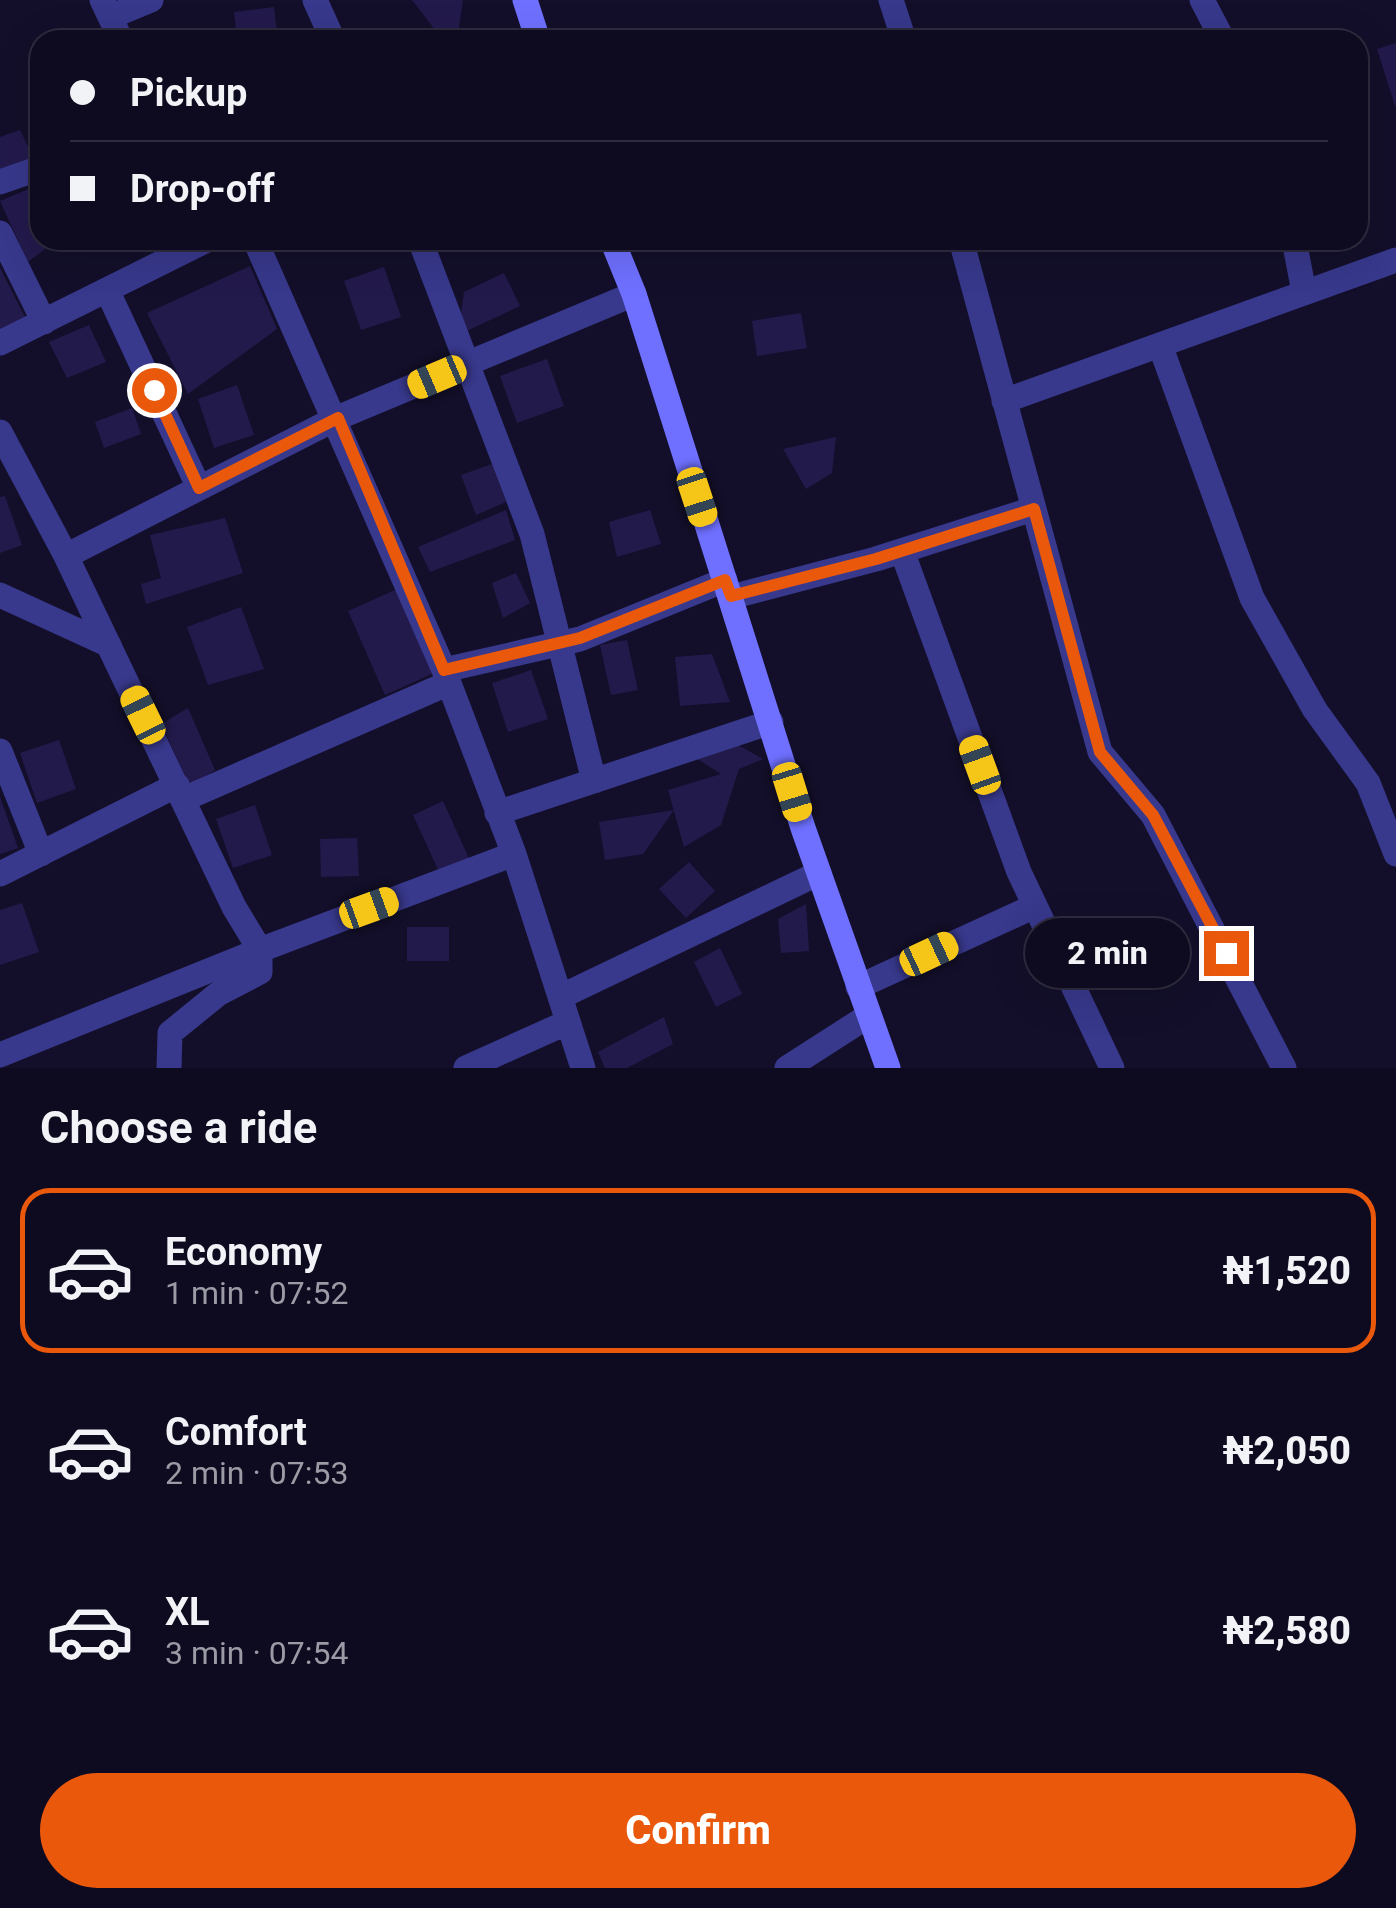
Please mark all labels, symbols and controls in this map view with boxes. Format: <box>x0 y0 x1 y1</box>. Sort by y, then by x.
text: Pickup <box>130 71 247 115</box>
text: Drop-off <box>130 167 275 211</box>
car <box>404 351 470 403</box>
route start <box>132 368 177 413</box>
car <box>673 464 721 530</box>
car <box>116 681 170 749</box>
car <box>956 732 1004 798</box>
car <box>769 759 815 825</box>
car <box>336 884 402 932</box>
callout: 2 min <box>1026 918 1191 988</box>
car <box>895 928 963 980</box>
route end <box>1204 931 1249 976</box>
text: 2 min <box>1067 934 1148 972</box>
text: Choose a ride <box>40 1101 317 1154</box>
icon: car <box>45 1226 135 1316</box>
text: Economy <box>165 1230 322 1274</box>
text: ₦1,520 <box>1222 1249 1351 1293</box>
text: 1 min · 07:52 <box>165 1274 348 1312</box>
icon: car <box>45 1406 135 1496</box>
text: Comfort <box>165 1410 307 1454</box>
text: ₦2,050 <box>1222 1429 1351 1473</box>
text: 2 min · 07:53 <box>165 1454 348 1492</box>
icon: car <box>45 1586 135 1676</box>
text: XL <box>165 1590 210 1634</box>
text: ₦2,580 <box>1222 1609 1351 1653</box>
text: 3 min · 07:54 <box>165 1634 348 1672</box>
button: Confirm <box>40 1773 1356 1888</box>

